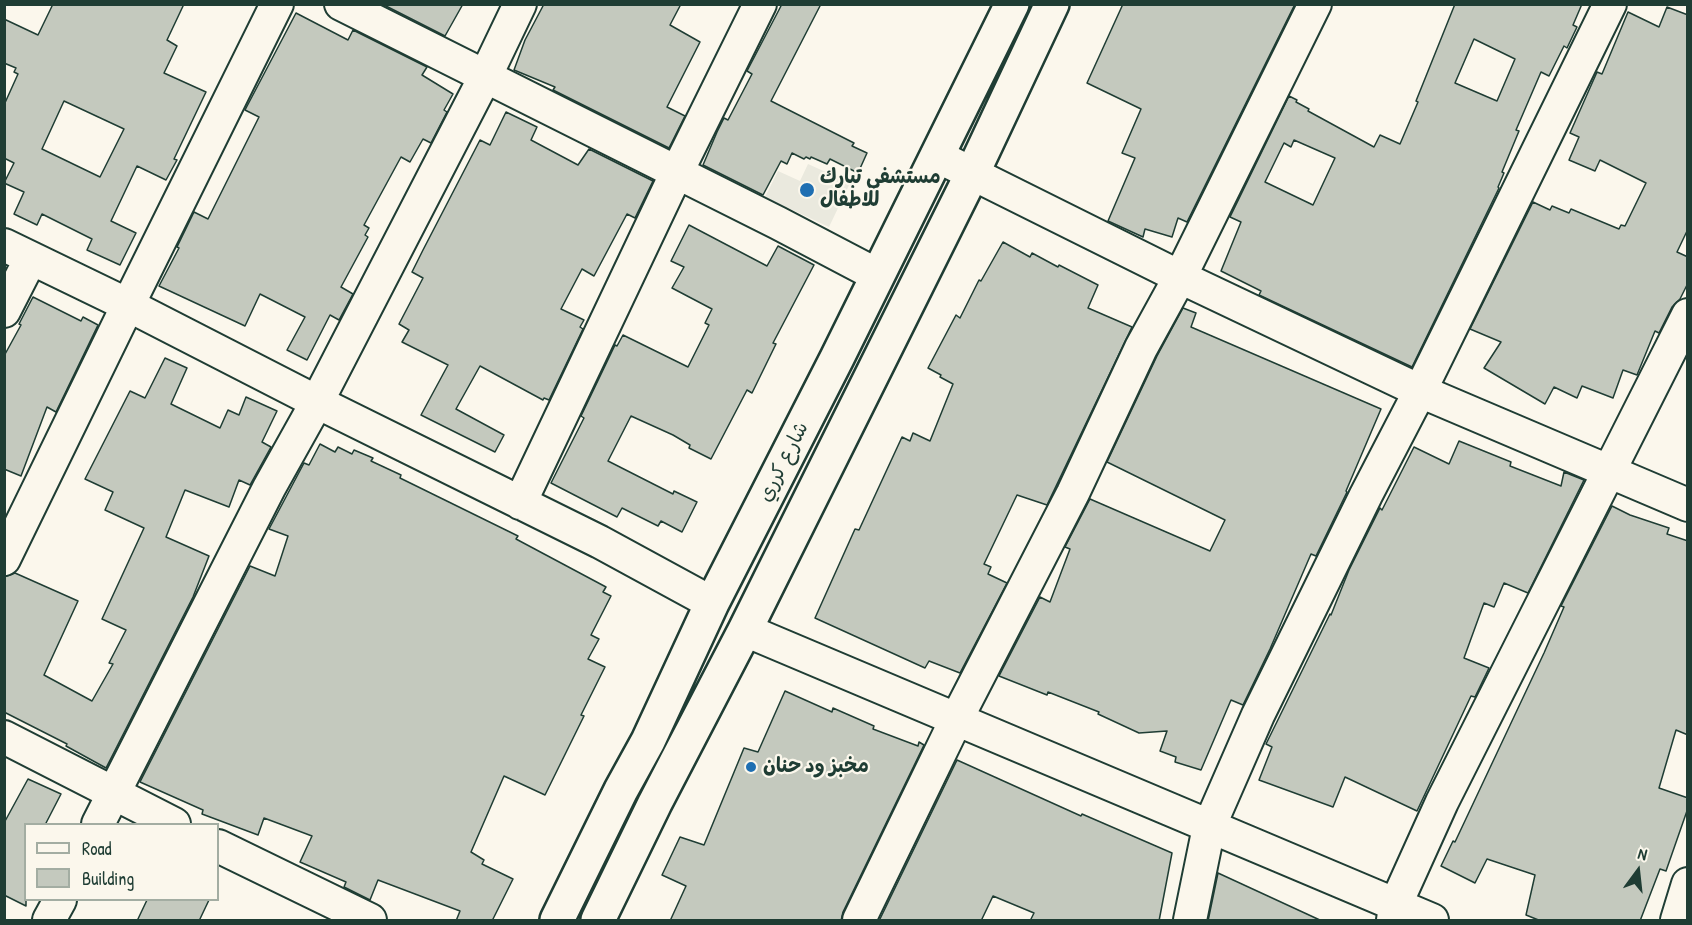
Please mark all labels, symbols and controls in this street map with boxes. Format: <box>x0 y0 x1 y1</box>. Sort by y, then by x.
place label: مستشفى تبارك للاطفال <box>820 166 941 213</box>
marker: مستشفى تبارك للاطفال <box>798 181 816 199</box>
street label: شارع كرري <box>754 418 814 506</box>
place label: مخبز ود حنان <box>763 755 869 779</box>
marker: مخبز ود حنان <box>744 760 758 774</box>
legend <box>24 823 219 901</box>
text: Road <box>82 836 112 861</box>
north arrow <box>1608 841 1668 901</box>
text: N <box>1636 842 1650 865</box>
text: Building <box>82 866 134 891</box>

